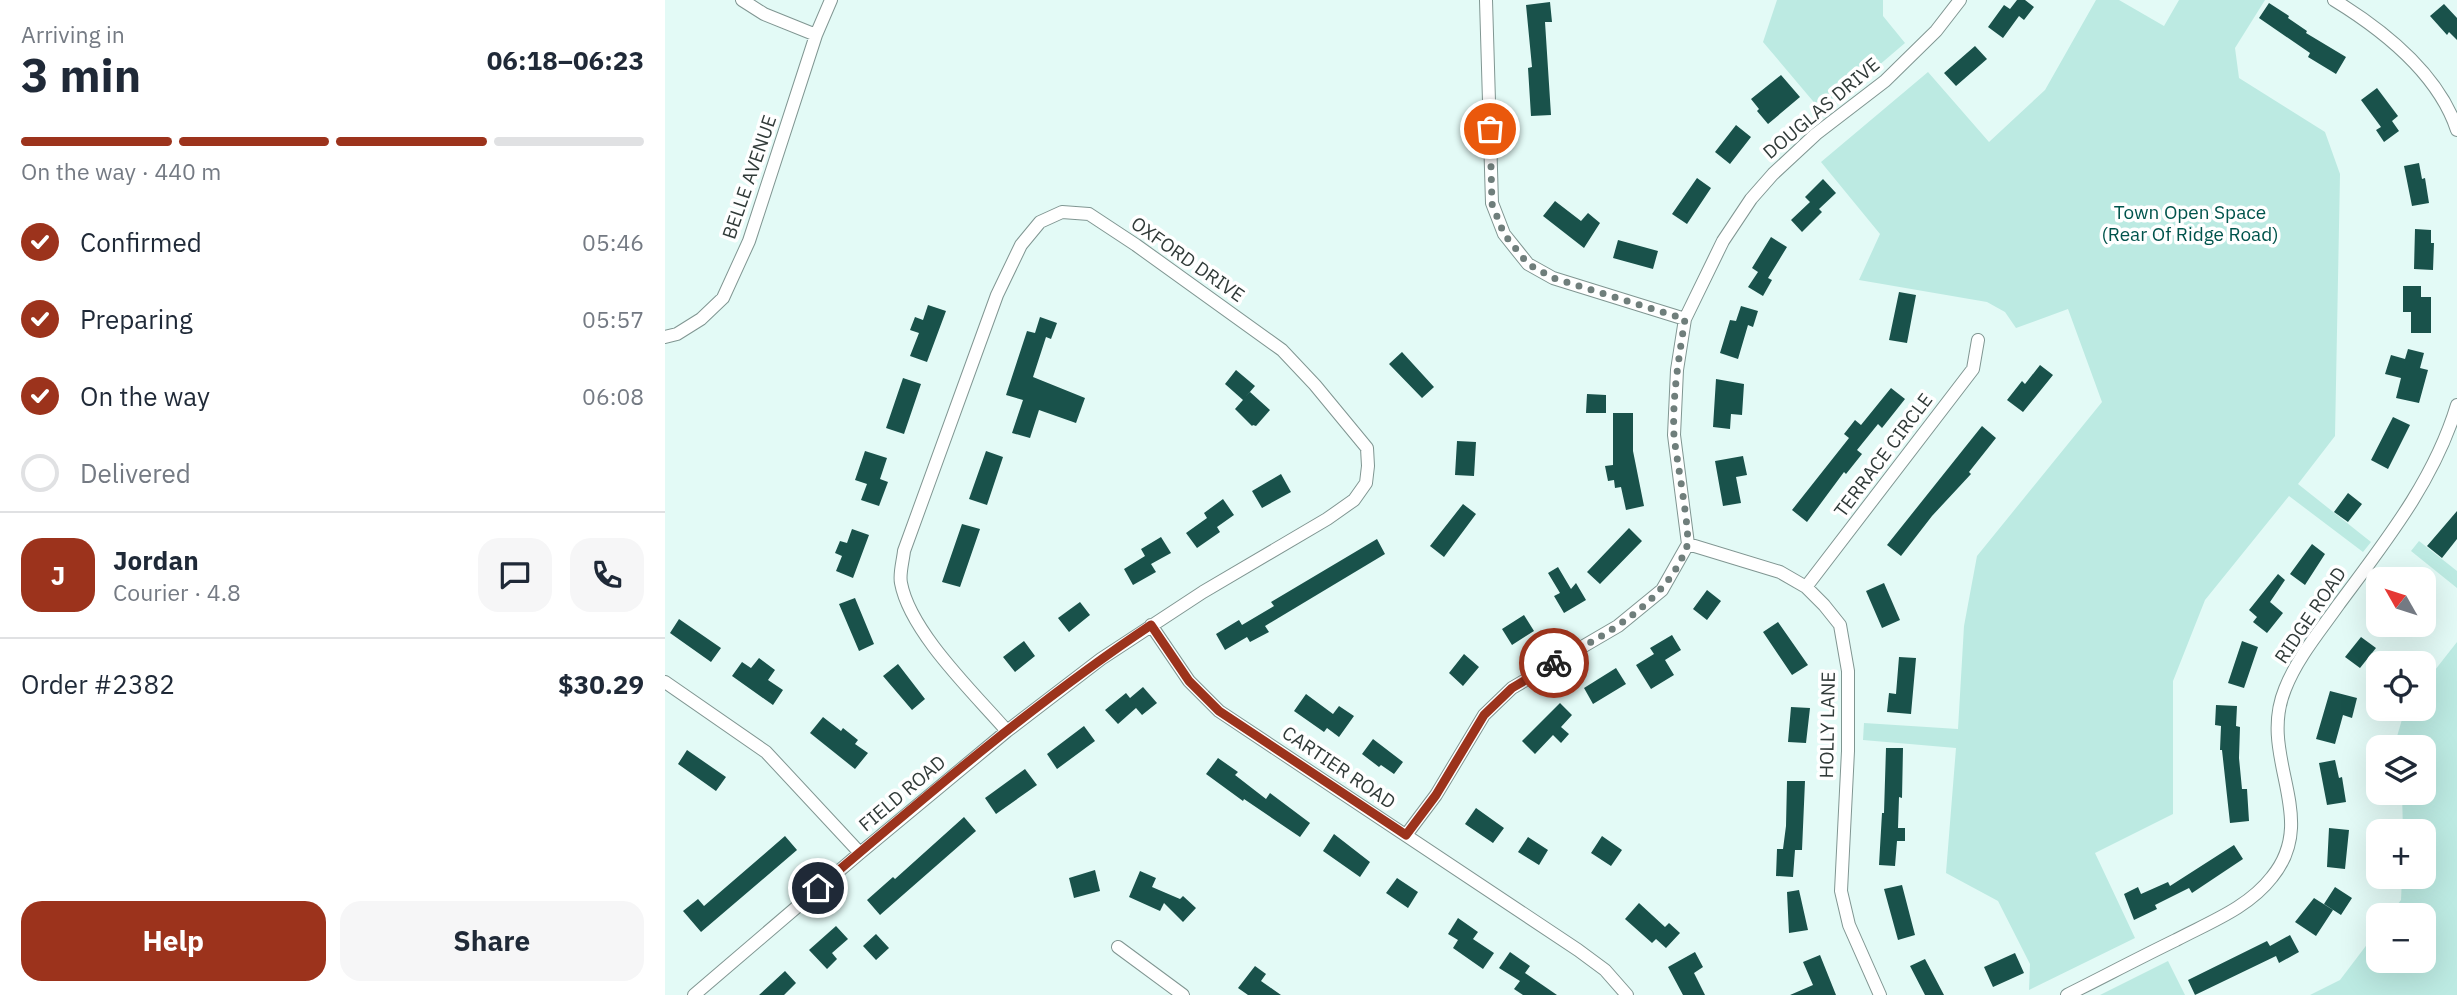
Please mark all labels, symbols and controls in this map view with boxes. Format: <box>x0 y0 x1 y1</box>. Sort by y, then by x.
text: Arriving in <box>21 19 125 49</box>
text: 06:18–06:23 <box>487 43 644 77</box>
text: 3 min <box>21 45 141 105</box>
street label: DOUGLAS DRIVE <box>1758 52 1884 164</box>
pin <box>1460 99 1520 159</box>
icon: bag <box>1471 110 1509 148</box>
street label: BELLE AVENUE <box>717 112 781 242</box>
text: On the way · 440 m <box>21 156 221 186</box>
park label: Town Open Space (Rear Of Ridge Road) <box>2101 200 2279 246</box>
street label: OXFORD DRIVE <box>1127 211 1249 307</box>
icon: check <box>21 223 59 261</box>
text: Confirmed <box>80 225 202 259</box>
text: 05:46 <box>582 227 644 257</box>
icon: check <box>21 300 59 338</box>
text: Preparing <box>80 302 193 336</box>
text: 05:57 <box>582 304 644 334</box>
icon: check <box>21 377 59 415</box>
text: On the way <box>80 379 210 413</box>
text: 06:08 <box>582 381 644 411</box>
street label: TERRACE CIRCLE <box>1828 388 1938 522</box>
text: Delivered <box>80 456 191 490</box>
button: chat <box>478 538 552 612</box>
button: phone <box>570 538 644 612</box>
text: Jordan <box>113 543 199 577</box>
text: J <box>51 558 65 592</box>
street label: RIDGE ROAD <box>2269 562 2351 668</box>
north arrow <box>2366 567 2436 637</box>
map controls <box>2366 567 2436 973</box>
text: Courier · 4.8 <box>113 577 241 607</box>
courier <box>1519 628 1589 698</box>
icon: bike <box>1535 644 1573 682</box>
button: locate <box>2366 651 2436 721</box>
text: Order #2382 <box>21 667 175 701</box>
text: $30.29 <box>558 667 644 701</box>
street label: HOLLY LANE <box>1814 671 1840 779</box>
street label: CARTIER ROAD <box>1278 720 1400 814</box>
button: layers <box>2366 735 2436 805</box>
street label: FIELD ROAD <box>854 750 950 836</box>
button: + <box>2366 819 2436 889</box>
pin <box>788 858 848 918</box>
icon: home <box>799 869 837 907</box>
button: Help <box>21 901 326 981</box>
button: Share <box>340 901 644 981</box>
button: − <box>2366 903 2436 973</box>

